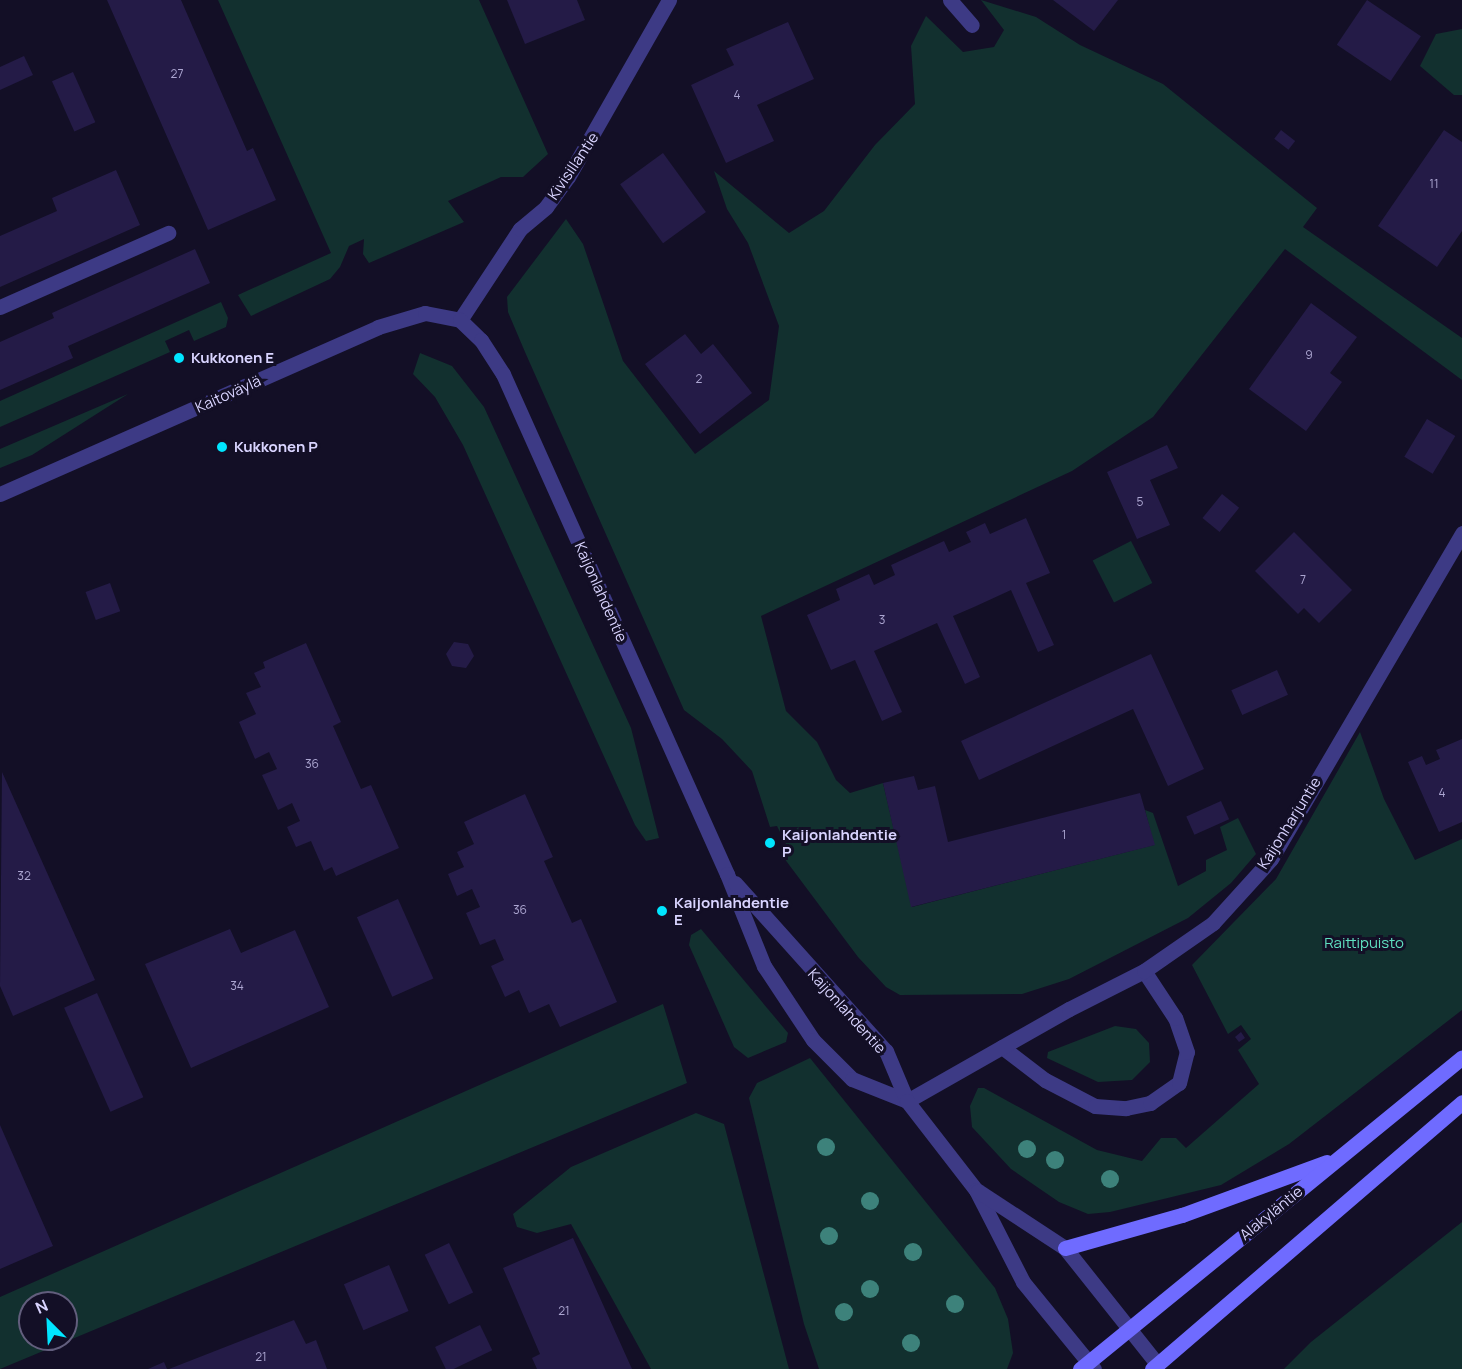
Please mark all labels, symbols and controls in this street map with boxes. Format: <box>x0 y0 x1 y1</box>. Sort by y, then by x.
house number: 27 <box>171 67 183 81</box>
house number: 4 <box>733 88 741 102</box>
street label: Kivisillantie <box>544 129 602 203</box>
house number: 11 <box>1429 177 1439 191</box>
house number: 9 <box>1305 348 1313 362</box>
place label: Kukkonen E <box>191 349 274 367</box>
marker: Kukkonen E <box>172 351 186 365</box>
street label: Kaitoväylä <box>192 372 264 416</box>
house number: 2 <box>696 372 702 386</box>
place label: Kukkonen P <box>234 438 318 456</box>
marker: Kukkonen P <box>215 440 229 454</box>
house number: 5 <box>1137 495 1143 509</box>
street label: Kaijonlahdentie <box>571 539 631 645</box>
house number: 7 <box>1300 573 1306 587</box>
house number: 3 <box>879 613 885 627</box>
house number: 36 <box>305 757 319 771</box>
street label: Kaijonharjuntie <box>1254 774 1324 872</box>
house number: 4 <box>1438 786 1446 800</box>
place label: Kaijonlahdentie P <box>782 825 897 860</box>
house number: 1 <box>1062 828 1066 842</box>
marker: Kaijonlahdentie P <box>763 836 777 850</box>
house number: 32 <box>17 869 31 883</box>
place label: Kaijonlahdentie E <box>674 893 789 928</box>
house number: 36 <box>513 903 527 917</box>
marker: Kaijonlahdentie E <box>655 904 669 918</box>
park label: Raittipuisto <box>1324 934 1404 952</box>
street label: Kaijonlahdentie <box>804 965 890 1057</box>
house number: 34 <box>230 979 244 993</box>
street label: Alakyläntie <box>1236 1182 1306 1244</box>
north arrow <box>18 1291 78 1351</box>
text: N <box>32 1294 51 1319</box>
house number: 21 <box>558 1304 570 1318</box>
house number: 21 <box>255 1350 267 1364</box>

